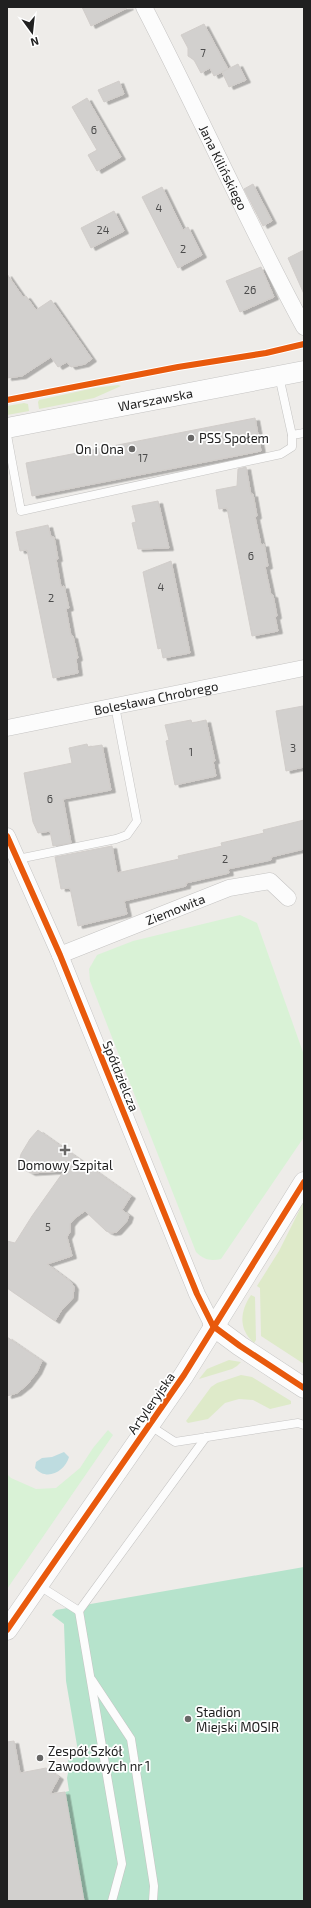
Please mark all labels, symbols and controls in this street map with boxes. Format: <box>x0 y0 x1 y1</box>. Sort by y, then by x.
north arrow <box>12 12 52 52</box>
text: N <box>29 35 40 49</box>
house number: 7 <box>200 46 206 59</box>
street label: Jana Kilińskiego <box>196 122 251 213</box>
house number: 6 <box>91 123 97 136</box>
house number: 4 <box>156 201 163 214</box>
house number: 24 <box>97 223 110 236</box>
house number: 2 <box>180 242 186 255</box>
house number: 26 <box>244 283 256 296</box>
street label: Warszawska <box>116 385 194 415</box>
place label: PSS Społem <box>199 430 269 446</box>
marker: PSS Społem <box>186 433 196 443</box>
place label: On i Ona <box>75 441 124 457</box>
marker: On i Ona <box>127 444 137 454</box>
house number: 17 <box>138 451 148 464</box>
house number: 6 <box>248 549 254 562</box>
house number: 4 <box>158 580 165 593</box>
house number: 2 <box>48 591 54 604</box>
street label: Bolesława Chrobrego <box>92 678 220 718</box>
house number: 3 <box>290 741 296 754</box>
house number: 1 <box>189 745 193 758</box>
house number: 6 <box>47 792 53 805</box>
house number: 2 <box>222 852 228 865</box>
street label: Ziemowita <box>143 890 207 928</box>
street label: Spółdzielcza <box>100 1038 142 1114</box>
marker: Domowy Szpital <box>59 1144 71 1156</box>
place label: Domowy Szpital <box>17 1157 113 1173</box>
house number: 5 <box>45 1220 51 1233</box>
street label: Artyleryjska <box>124 1369 178 1437</box>
place label: Stadion Miejski MOSIR <box>196 1704 279 1735</box>
marker: Stadion Miejski MOSIR <box>183 1714 193 1724</box>
place label: Zespół Szkół Zawodowych nr 1 <box>48 1743 150 1774</box>
marker: Zespół Szkół Zawodowych nr 1 <box>35 1753 45 1763</box>

